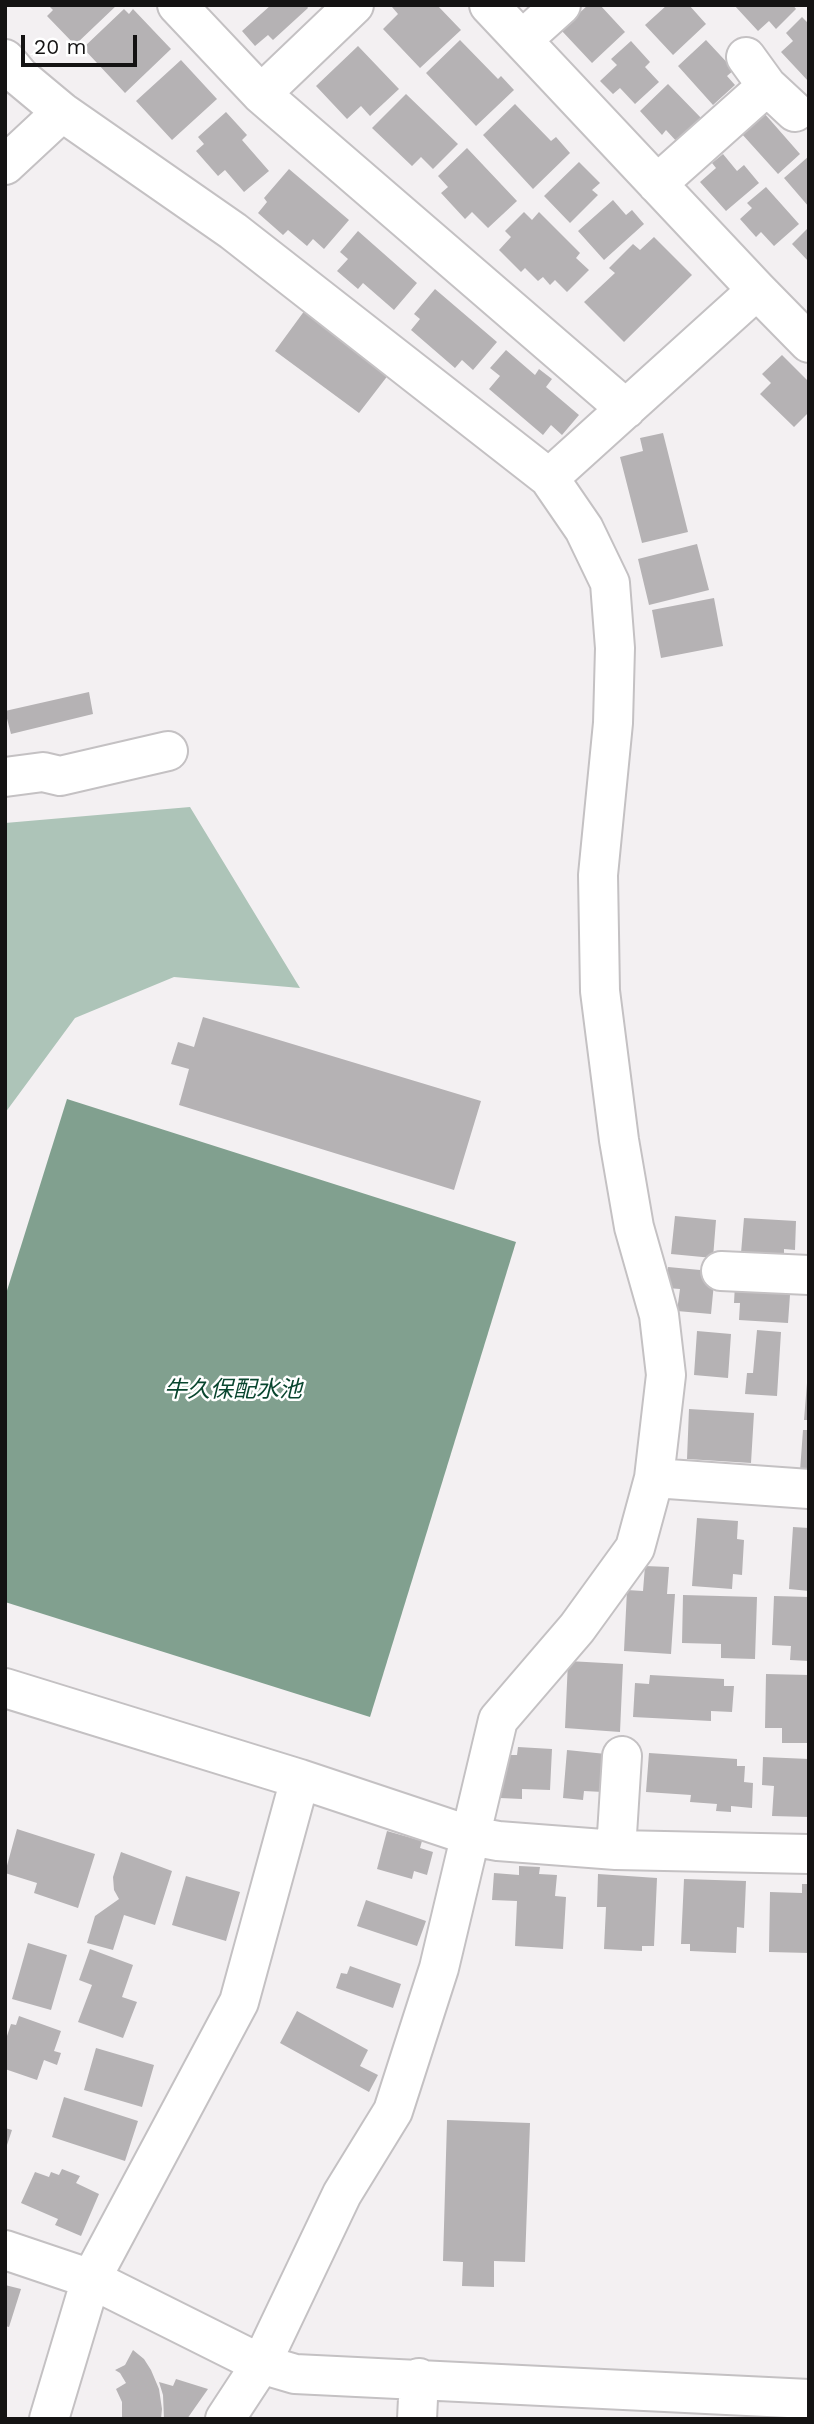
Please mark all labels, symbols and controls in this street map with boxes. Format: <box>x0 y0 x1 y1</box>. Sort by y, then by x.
scale bar <box>24 21 140 65</box>
text: 20 m <box>34 34 86 59</box>
water label: 牛久保配水池 <box>164 1376 302 1404</box>

